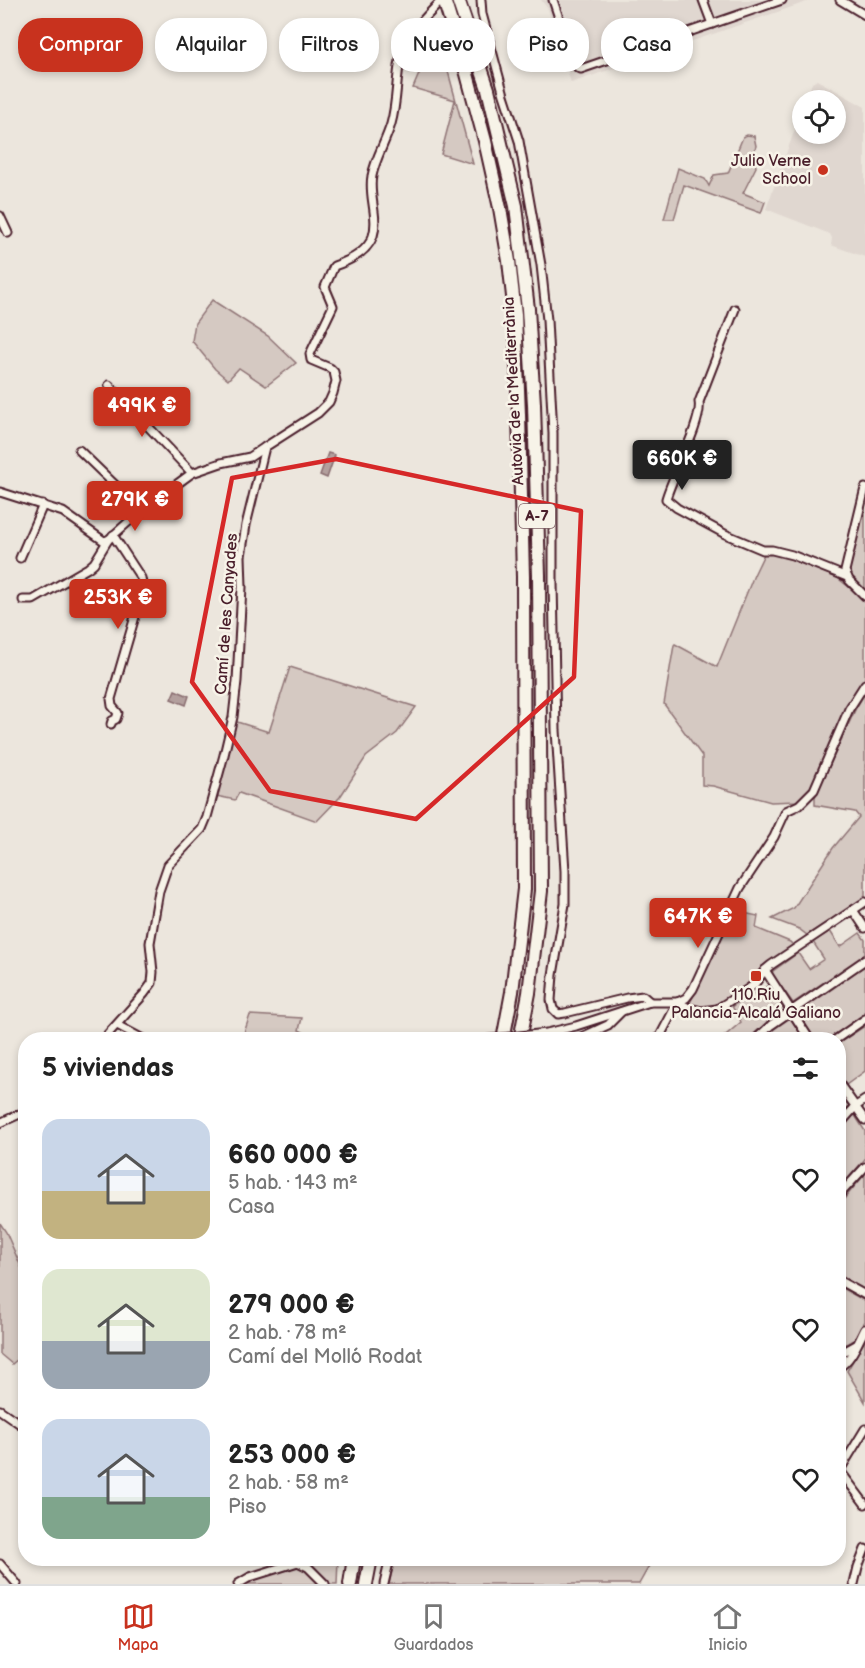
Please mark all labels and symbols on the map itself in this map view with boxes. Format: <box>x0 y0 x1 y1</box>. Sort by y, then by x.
place label: Julio Verne School <box>731 152 812 189</box>
marker: Julio Verne School <box>816 163 830 177</box>
street label: Autovia de la Mediterrània <box>500 296 528 486</box>
pin: 499K € <box>93 387 191 438</box>
pin: 660K € <box>633 440 731 491</box>
pin: 279K € <box>86 481 184 532</box>
road number: A-7 <box>519 504 555 528</box>
street label: Camí de les Canyades <box>212 533 242 695</box>
pin: 253K € <box>69 579 167 630</box>
pin: 647K € <box>649 898 747 949</box>
marker: 110.Riu Palancia-Alcalá Galiano <box>749 969 763 983</box>
place label: 110.Riu Palancia-Alcalá Galiano <box>671 986 841 1023</box>

